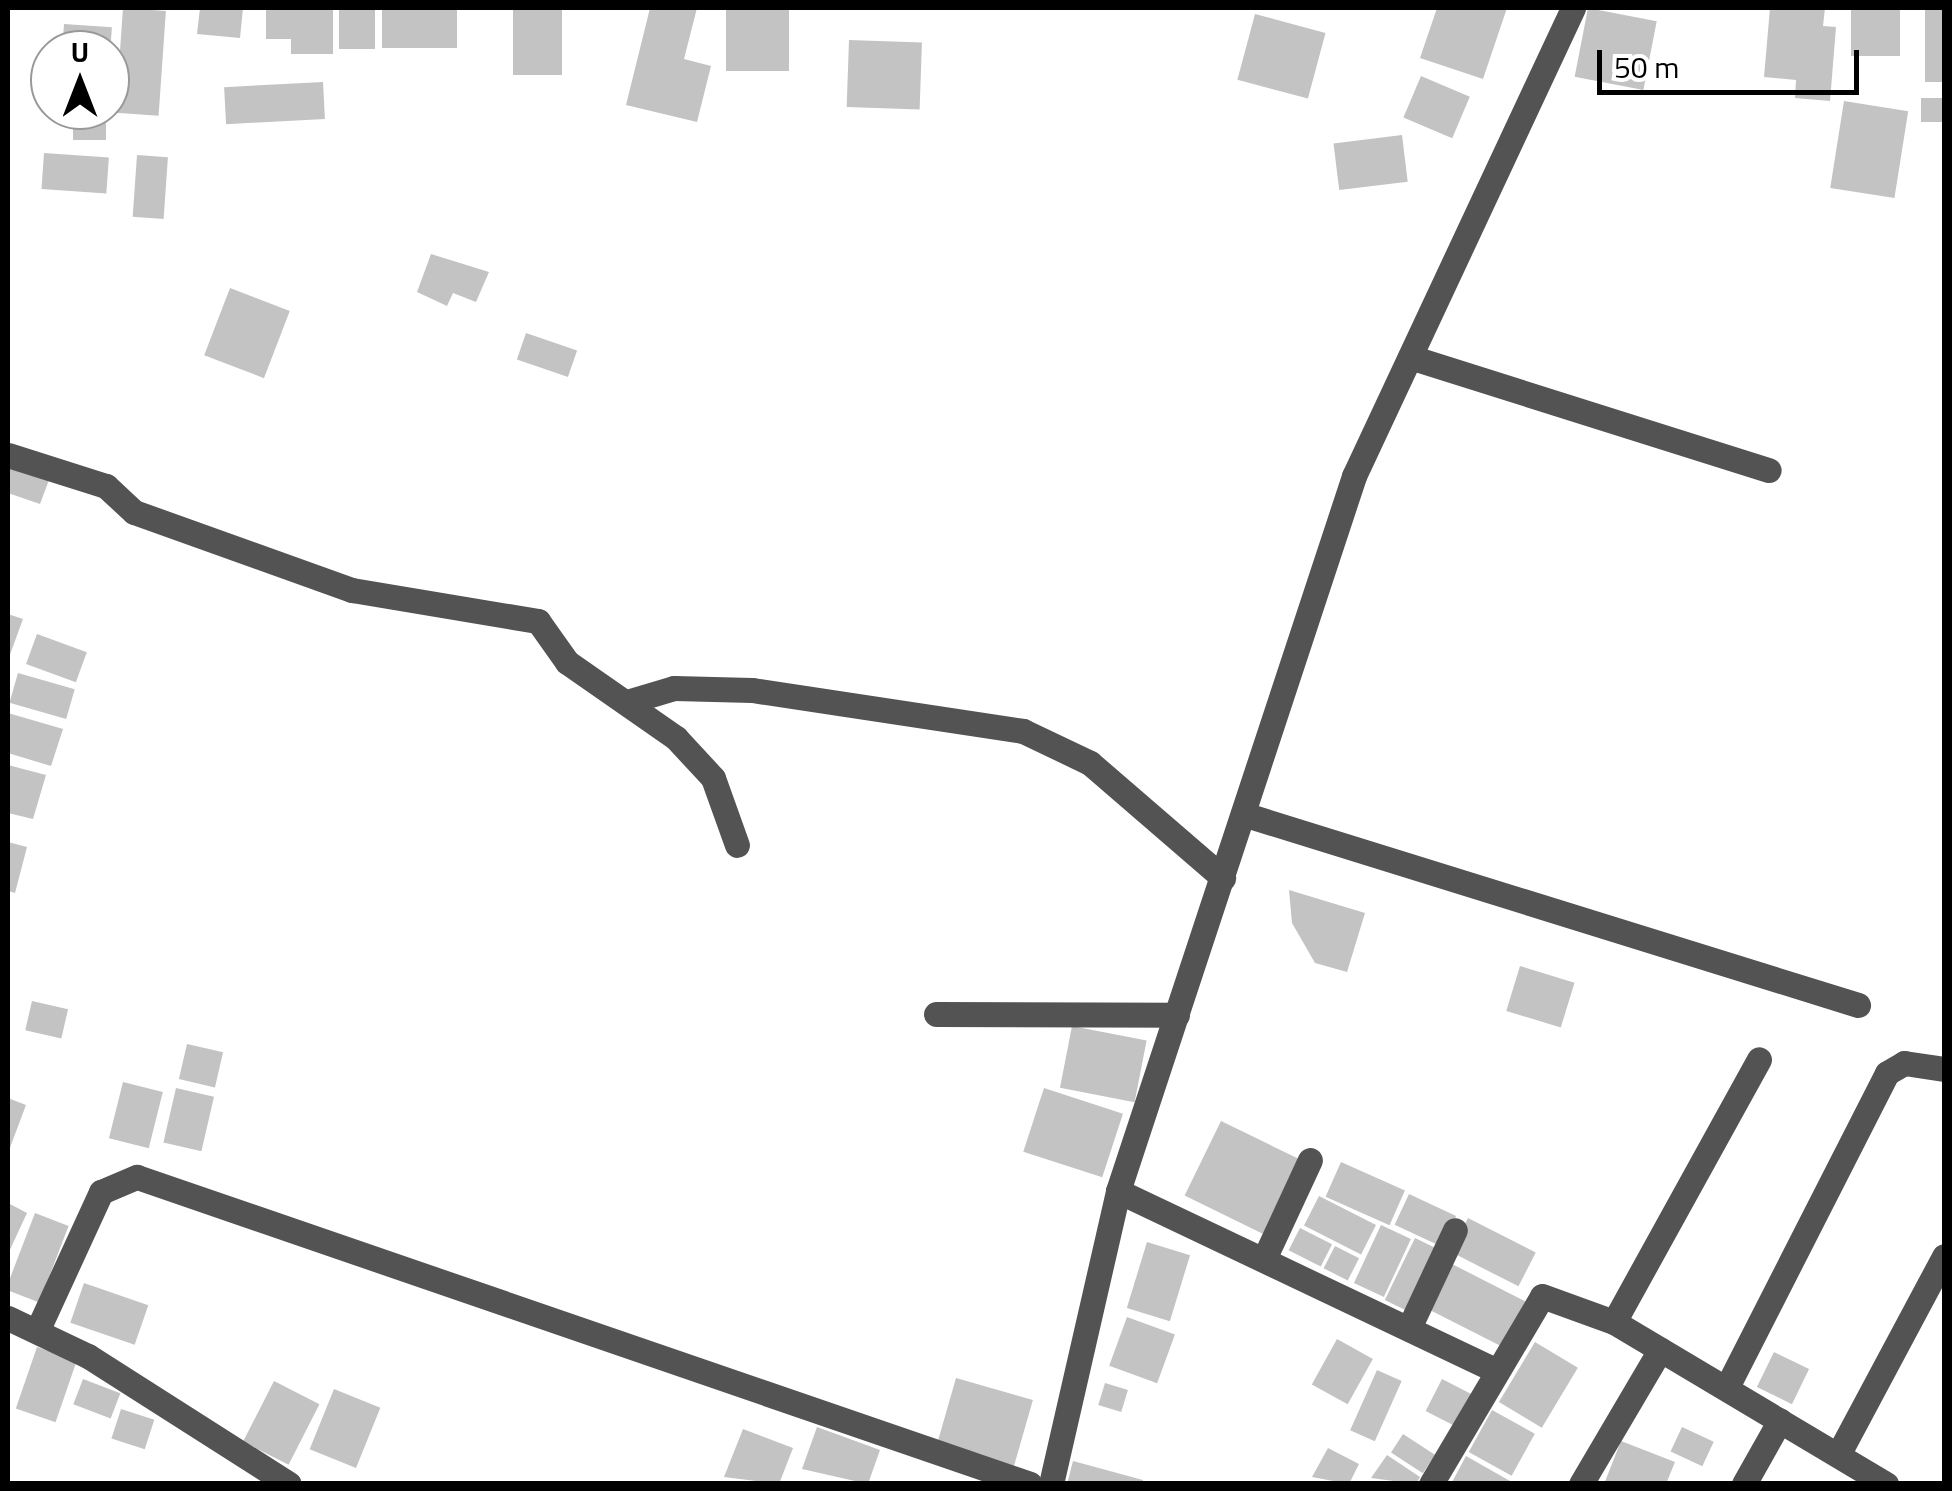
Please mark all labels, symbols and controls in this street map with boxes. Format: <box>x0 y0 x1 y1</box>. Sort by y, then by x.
north arrow <box>30 30 130 130</box>
text: U <box>71 30 89 73</box>
scale bar <box>1602 30 1864 92</box>
text: 50 m <box>1614 44 1679 90</box>

